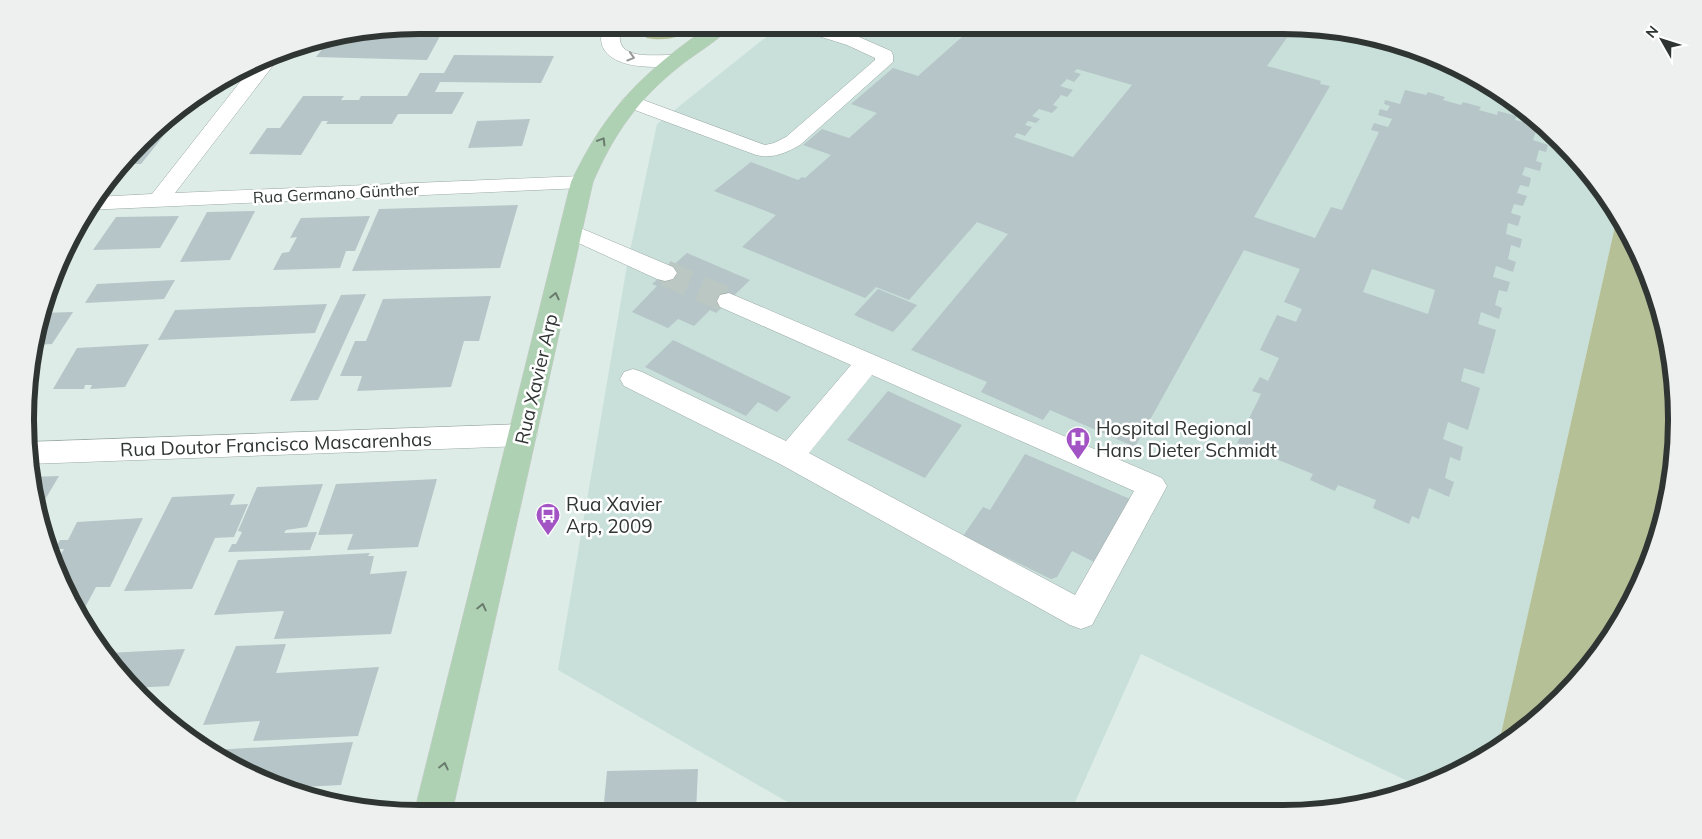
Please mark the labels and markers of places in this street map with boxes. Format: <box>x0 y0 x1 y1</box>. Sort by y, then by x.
place label: Hospital Regional Hans Dieter Schmidt <box>1096 416 1277 462</box>
hospital icon: Hospital Regional Hans Dieter Schmidt <box>1065 426 1091 460</box>
place label: Rua Xavier Arp, 2009 <box>566 492 662 538</box>
bus stop icon: Rua Xavier Arp, 2009 <box>535 502 561 536</box>

